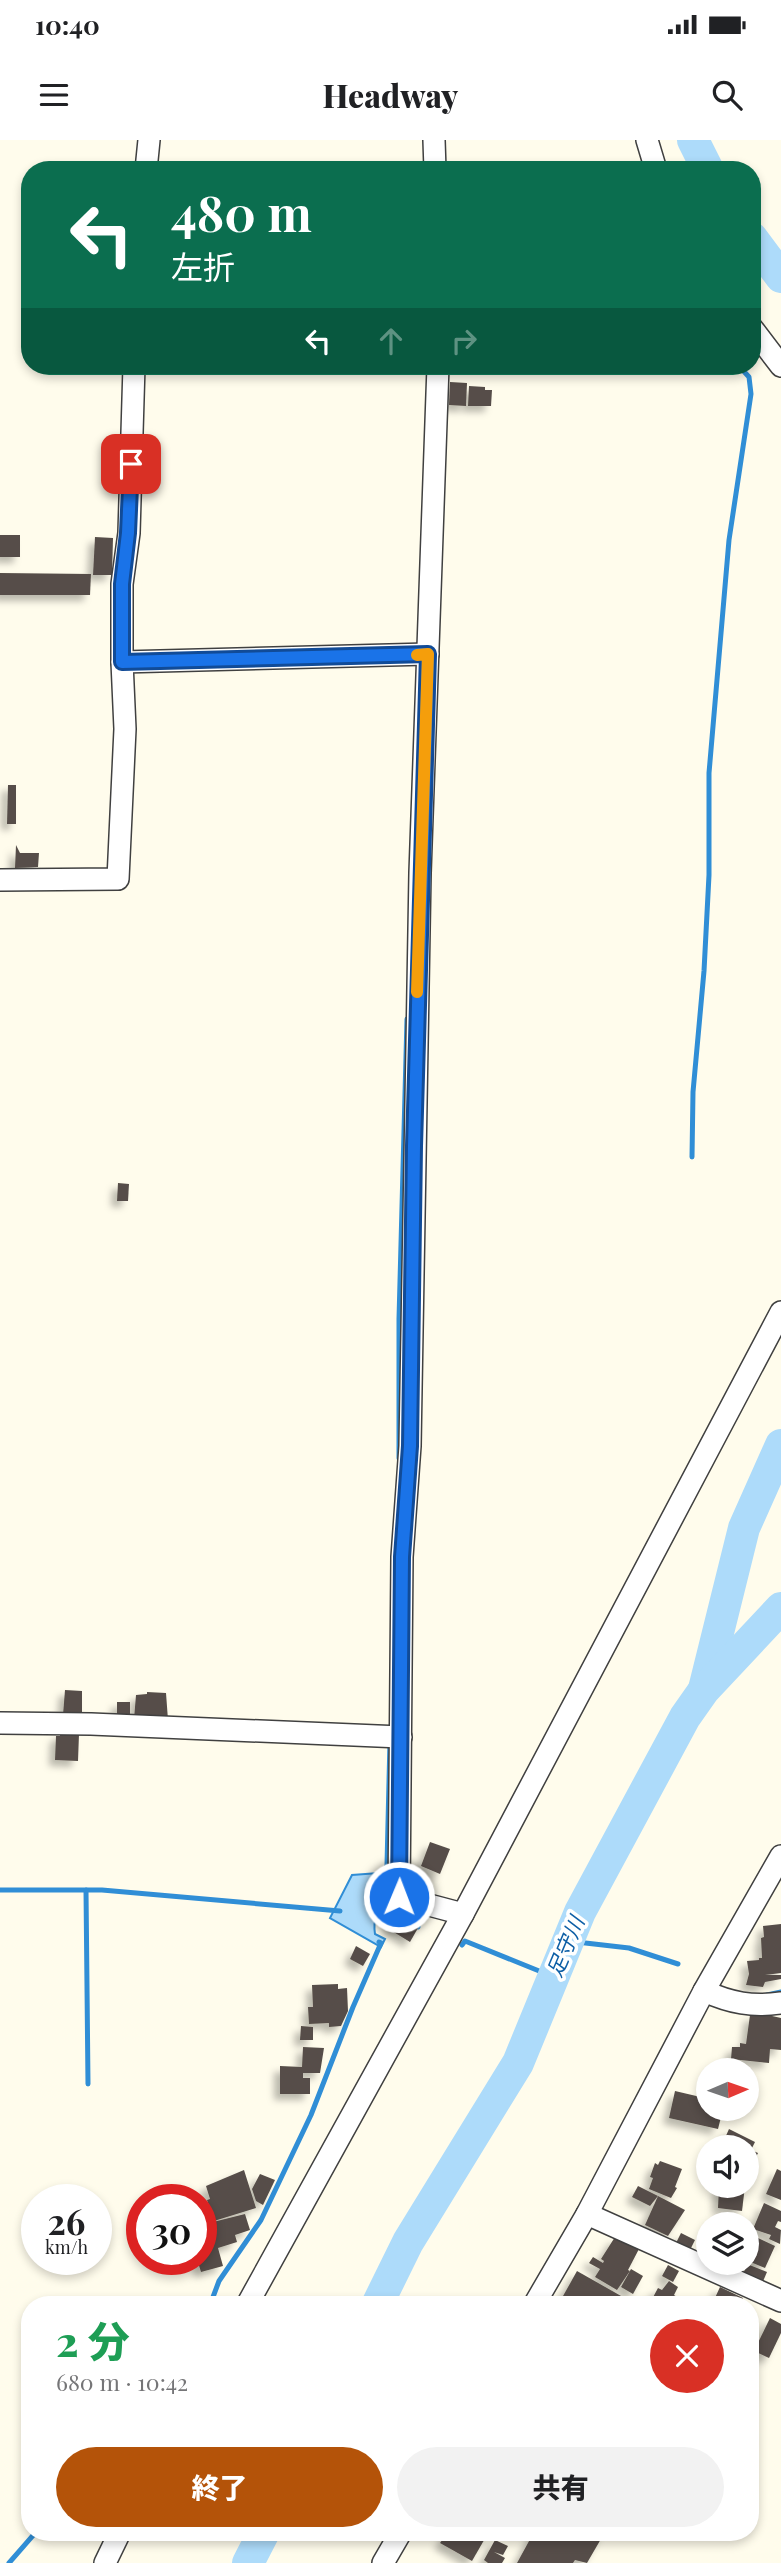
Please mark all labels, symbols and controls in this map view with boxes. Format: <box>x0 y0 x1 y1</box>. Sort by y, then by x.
text: 10:40 <box>35 7 100 42</box>
text: Headway <box>323 73 458 116</box>
icon: menu <box>35 76 73 114</box>
icon: search <box>708 76 746 114</box>
text: 480 m <box>171 179 312 244</box>
icon: left <box>56 189 147 280</box>
text: 左折 <box>171 244 235 287</box>
icon: left <box>299 322 337 360</box>
icon: ahead <box>372 322 410 360</box>
icon: right <box>445 322 483 360</box>
pin <box>101 434 161 494</box>
icon: arrive <box>112 445 150 483</box>
position arrow <box>362 1860 436 1934</box>
water label: 足守川 <box>539 1910 590 1981</box>
north arrow <box>696 2058 760 2121</box>
map controls <box>696 2058 759 2275</box>
button: sound <box>696 2135 759 2198</box>
speed limit sign: 30 <box>126 2184 217 2275</box>
text: 26 <box>48 2197 85 2244</box>
button: layers <box>696 2212 759 2275</box>
text: km/h <box>45 2235 88 2259</box>
text: 2 分 <box>56 2312 130 2368</box>
button: close <box>650 2319 724 2393</box>
text: 680 m · 10:42 <box>56 2366 188 2397</box>
button: 終了 <box>56 2447 383 2527</box>
button: 共有 <box>397 2447 724 2527</box>

